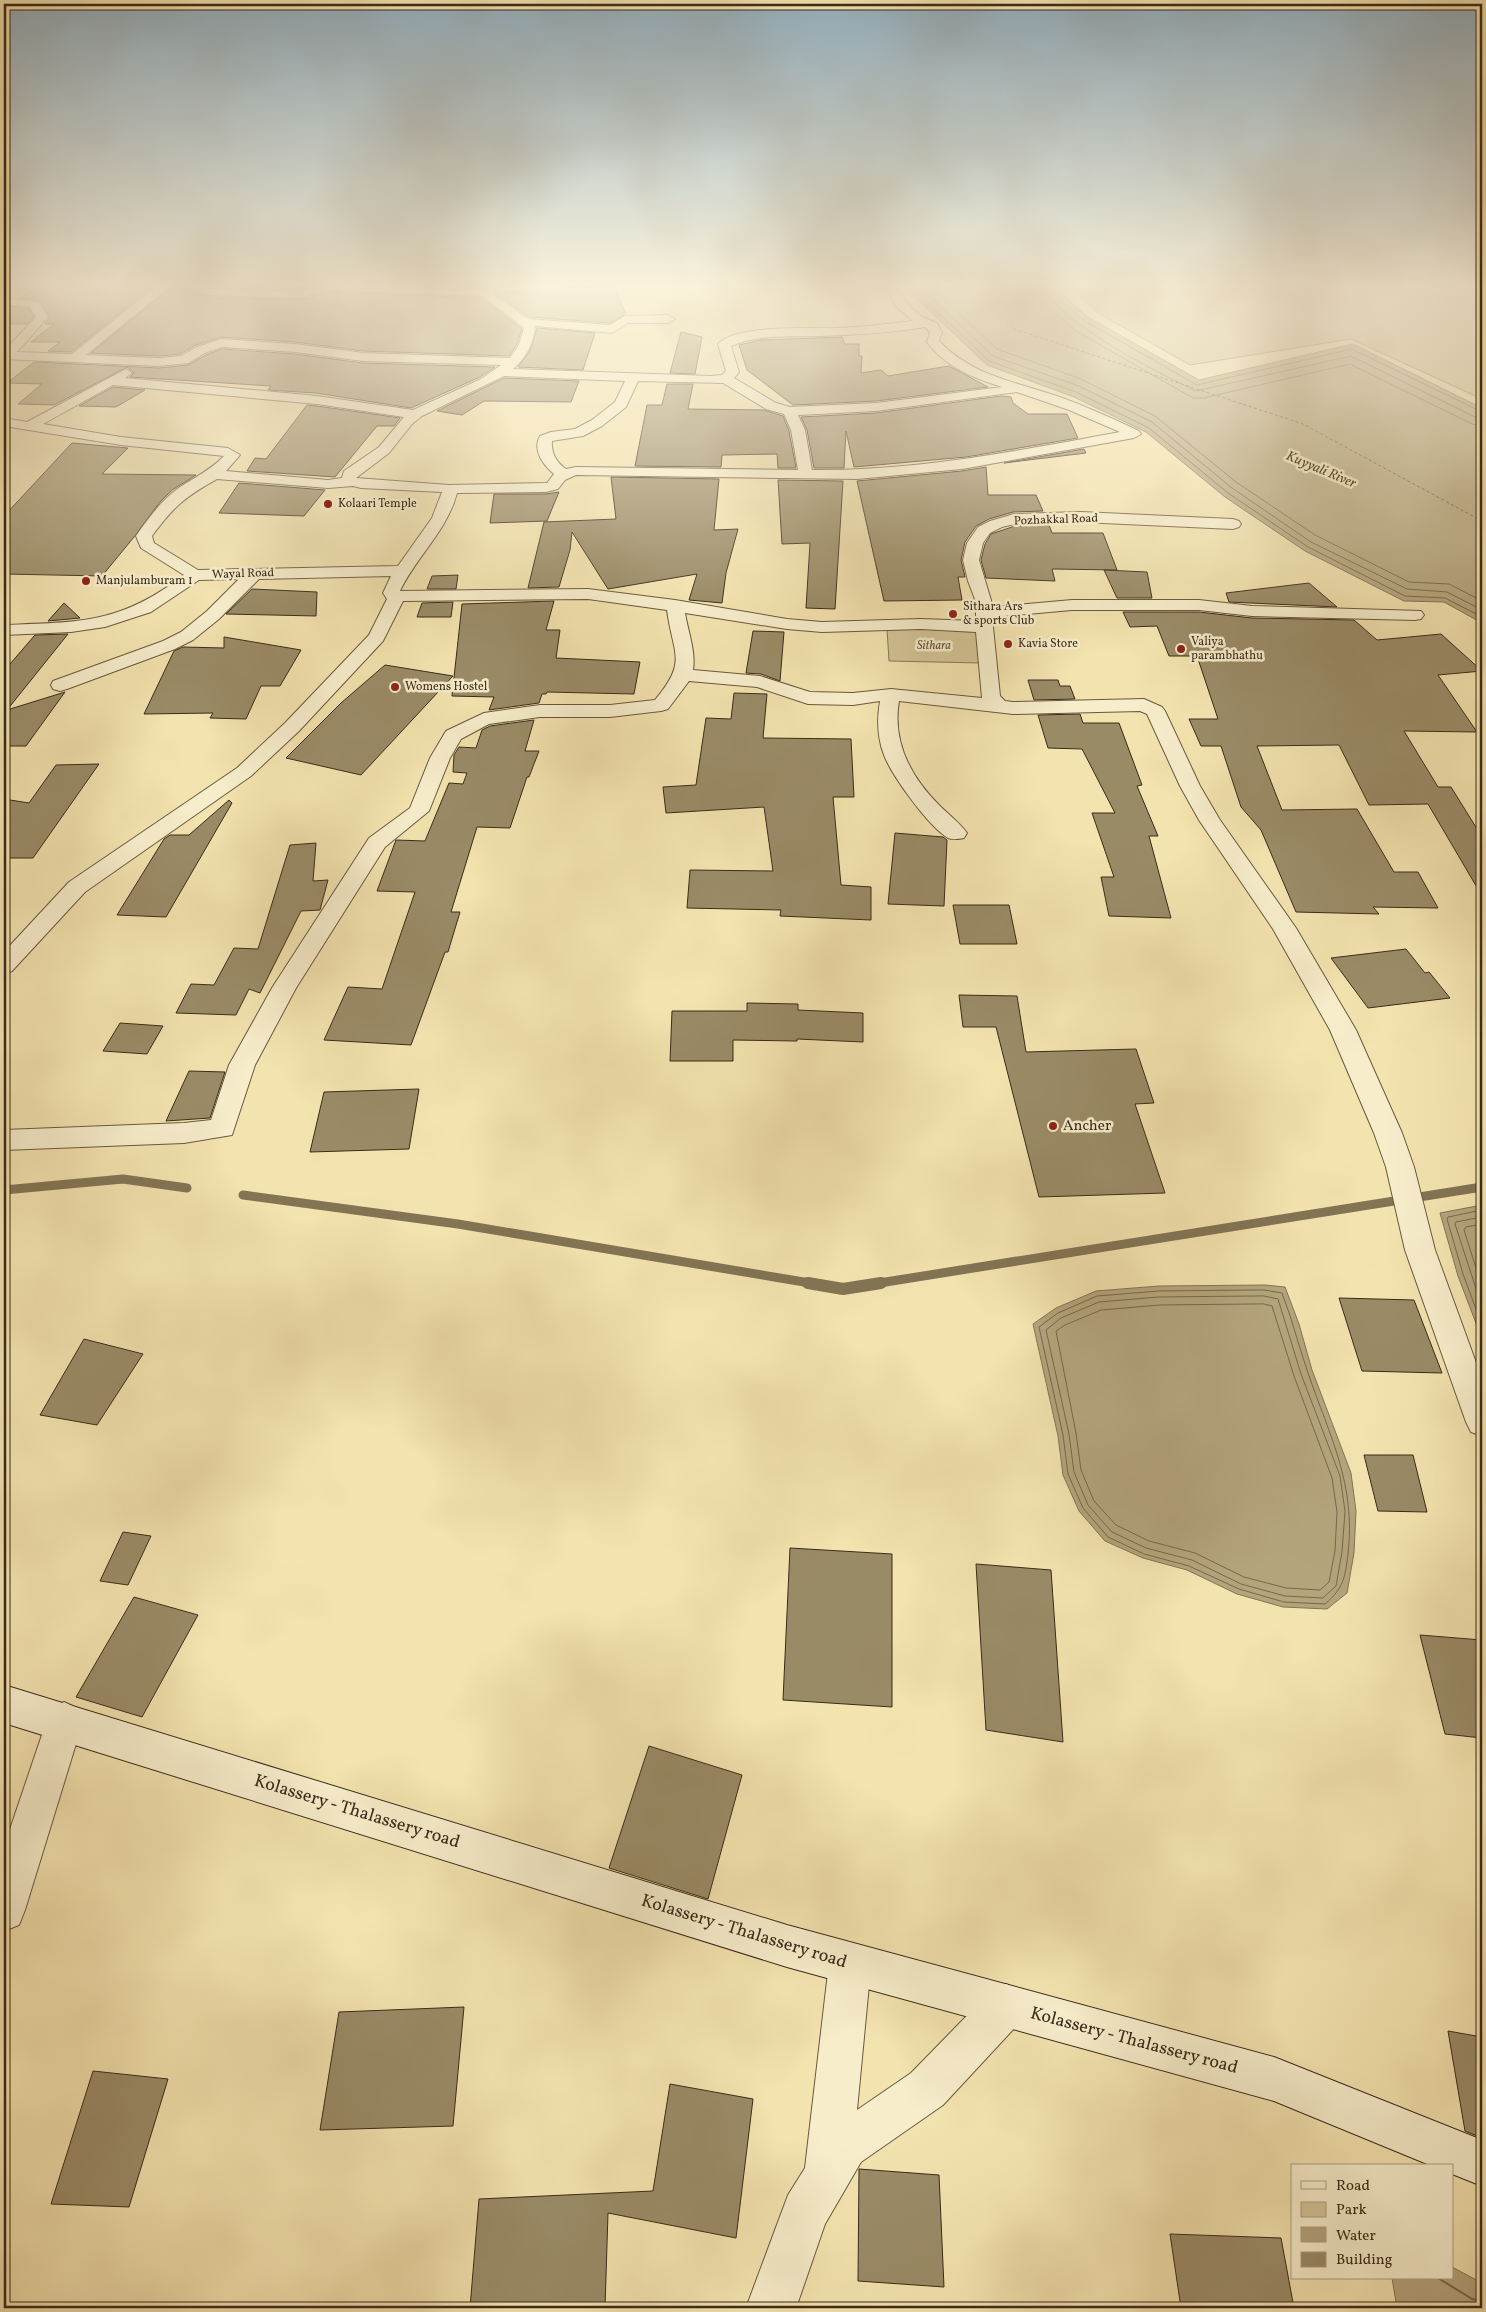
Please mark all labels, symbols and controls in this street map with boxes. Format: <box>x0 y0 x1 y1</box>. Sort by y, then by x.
water label: Kuyyali River <box>1283 447 1360 494</box>
place label: Kolaari Temple <box>338 496 417 512</box>
marker: Kolaari Temple <box>322 498 334 510</box>
street label: Pozhakkal Road <box>1014 511 1099 529</box>
street label: Wayal Road <box>212 565 275 583</box>
place label: Manjulamburam 1 <box>96 573 193 589</box>
marker: Manjulamburam 1 <box>80 575 92 587</box>
place label: Sithara Ars & sports Club <box>963 599 1035 629</box>
marker: Sithara Ars & sports Club <box>947 608 959 620</box>
place label: Valiya parambhathu <box>1191 634 1263 664</box>
place label: Kavia Store <box>1018 636 1078 652</box>
park label: Sithara <box>917 638 951 654</box>
marker: Kavia Store <box>1002 638 1014 650</box>
marker: Valiya parambhathu <box>1175 643 1187 655</box>
place label: Womens Hostel <box>405 679 488 695</box>
marker: Womens Hostel <box>389 681 401 693</box>
place label: Ancher <box>1063 1116 1111 1137</box>
marker: Ancher <box>1047 1120 1059 1132</box>
street label: Kolassery - Thalassery road <box>251 1769 463 1855</box>
street label: Kolassery - Thalassery road <box>638 1889 850 1975</box>
street label: Kolassery - Thalassery road <box>1027 2001 1241 2081</box>
legend <box>1291 2164 1454 2280</box>
text: Road <box>1336 2176 1370 2197</box>
text: Park <box>1336 2200 1367 2221</box>
text: Water <box>1336 2226 1376 2247</box>
text: Building <box>1336 2250 1393 2271</box>

